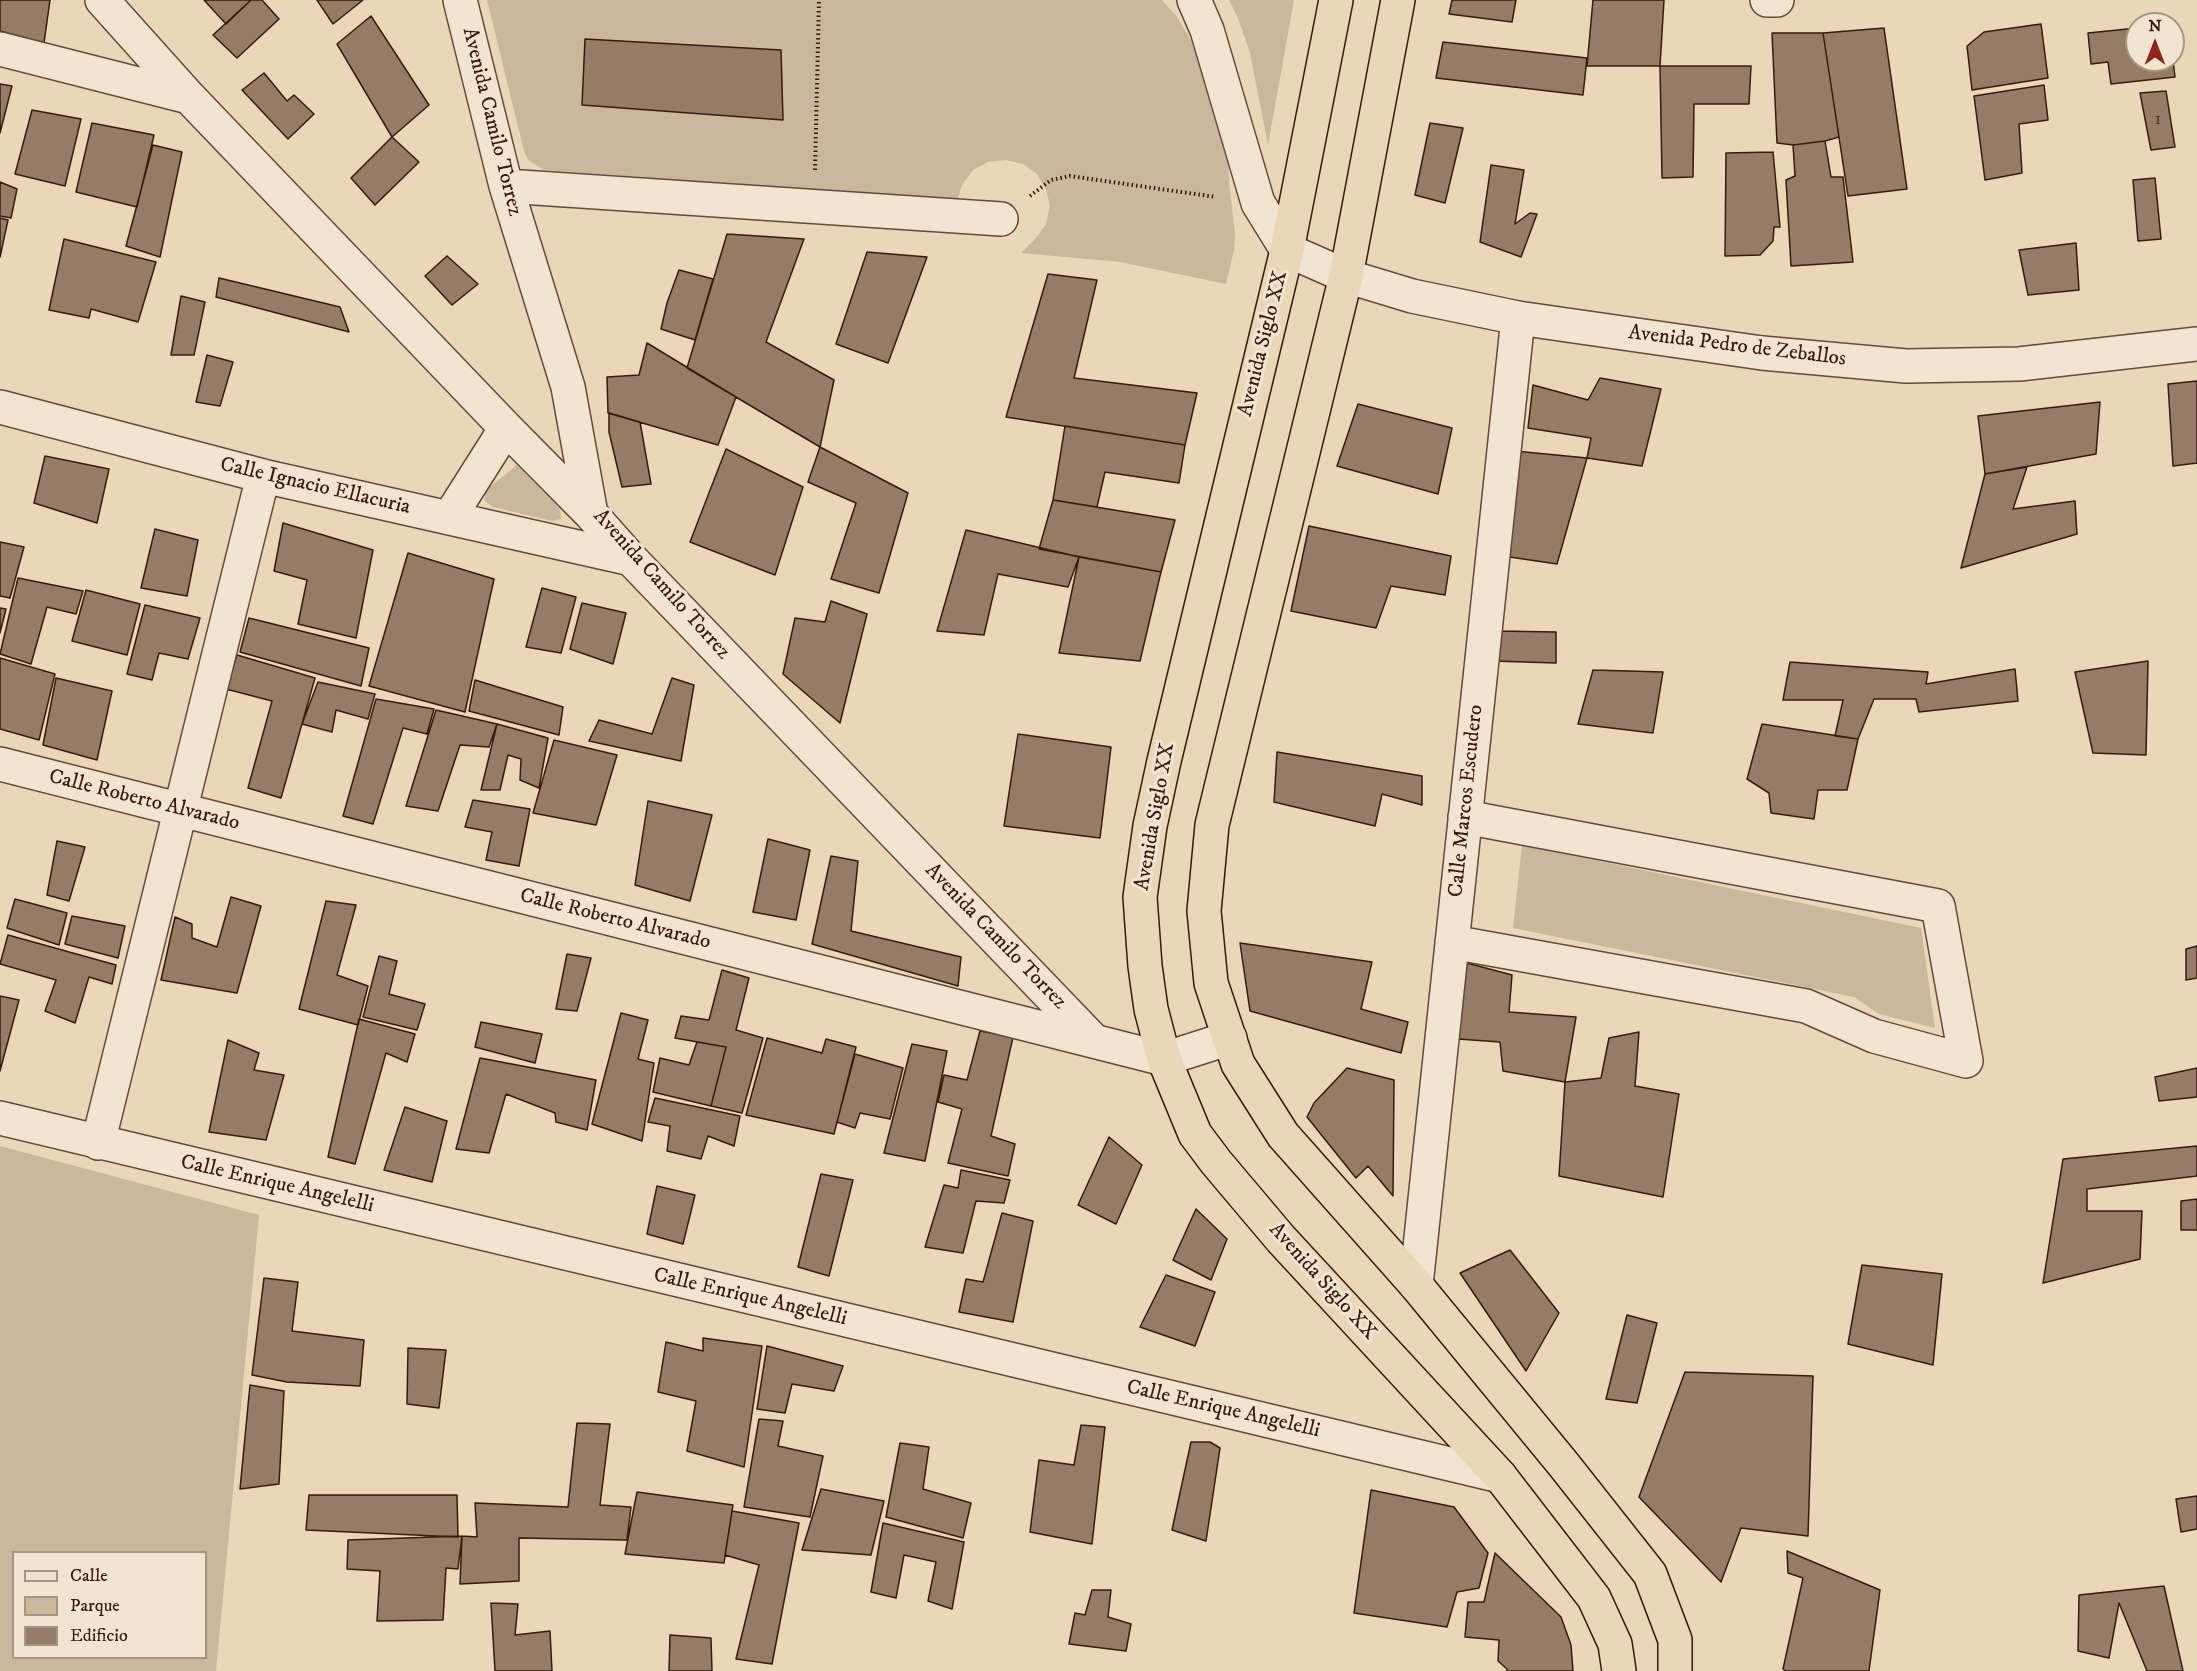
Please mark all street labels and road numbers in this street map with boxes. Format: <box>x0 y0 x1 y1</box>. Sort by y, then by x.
street label: Avenida Camilo Torrez <box>455 25 527 219</box>
street label: Avenida Siglo XX <box>1234 269 1294 419</box>
street label: Avenida Pedro de Zeballos <box>1627 321 1847 373</box>
street label: Calle Ignacio Ellacuria <box>218 453 412 521</box>
street label: Avenida Camilo Torrez <box>587 505 735 665</box>
street label: Calle Marcos Escudero <box>1444 703 1490 899</box>
street label: Avenida Siglo XX <box>1131 741 1181 893</box>
street label: Calle Roberto Alvarado <box>46 765 242 837</box>
street label: Avenida Camilo Torrez <box>919 859 1071 1015</box>
street label: Calle Roberto Alvarado <box>517 884 713 956</box>
street label: Calle Enrique Angelelli <box>178 1150 376 1220</box>
street label: Avenida Siglo XX <box>1263 1218 1381 1346</box>
street label: Calle Enrique Angelelli <box>651 1263 849 1333</box>
street label: Calle Enrique Angelelli <box>1124 1375 1322 1445</box>

